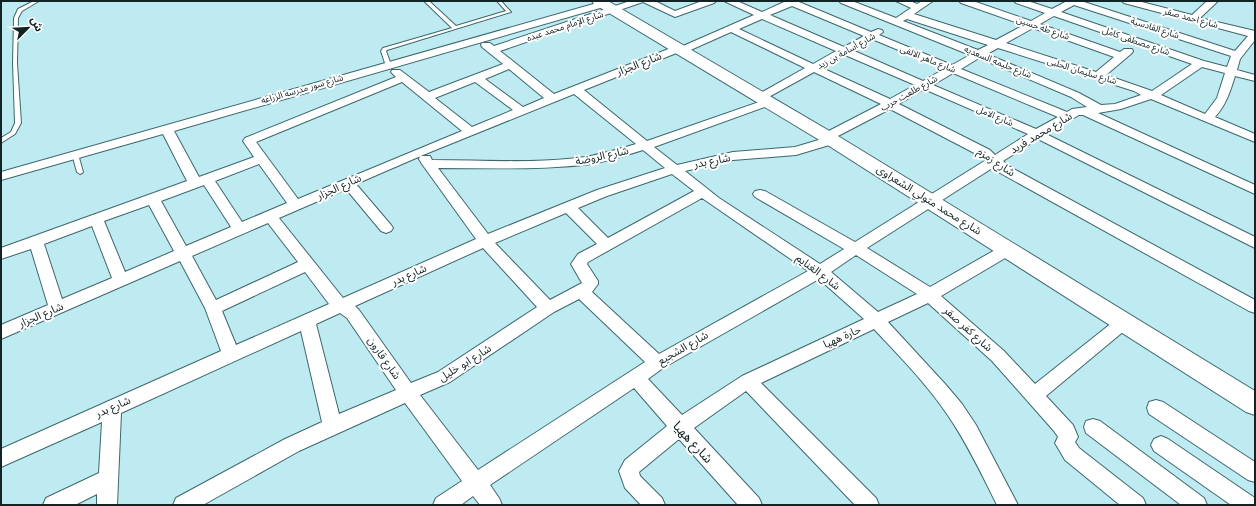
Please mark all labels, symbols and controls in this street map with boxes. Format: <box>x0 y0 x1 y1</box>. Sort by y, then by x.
street label: شارع احمد صقر <box>1161 6 1219 32</box>
north arrow <box>8 8 48 48</box>
street label: شارع الإمام محمد عبده <box>525 9 605 45</box>
street label: شارع طه حسين <box>1014 14 1071 44</box>
text: ش <box>28 15 46 34</box>
street label: شارع القادسية <box>1129 15 1181 42</box>
street label: شارع مصطفى كامل <box>1100 25 1171 59</box>
street label: شارع أسامة بن زيد <box>815 30 878 73</box>
street label: شارع ماهر الالفى <box>898 43 957 77</box>
street label: شارع حليمه السعديه <box>962 44 1033 82</box>
street label: شارع الجزار <box>614 49 664 80</box>
street label: شارع سليمان الحلبى <box>1046 56 1118 88</box>
street label: شارع سور مدرسه الزراعه <box>260 72 345 107</box>
street label: شارع طلعت حرب <box>879 73 940 114</box>
street label: شارع الامل <box>975 104 1015 130</box>
street label: شارع محمد فريد <box>1008 109 1075 157</box>
street label: شارع الروضة <box>574 144 630 169</box>
street label: شارع زمزم <box>974 145 1018 180</box>
street label: شارع بدر <box>692 151 732 172</box>
street label: شارع محمد متولي الشعراوى <box>873 162 984 240</box>
street label: شارع الجزار <box>314 171 364 204</box>
street label: شارع الغنايم <box>792 251 843 295</box>
street label: شارع بدر <box>388 261 429 290</box>
street label: شارع الجزار <box>16 300 66 332</box>
street label: شارع كفر صقر <box>940 303 995 355</box>
street label: حارة ههيا <box>821 323 863 351</box>
street label: شارع الشجيع <box>655 328 711 369</box>
street label: شارع قارون <box>364 334 404 383</box>
street label: شارع ابو خليل <box>436 341 495 385</box>
street label: شارع بدر <box>92 393 133 422</box>
street label: شارع ههيا <box>668 418 716 468</box>

